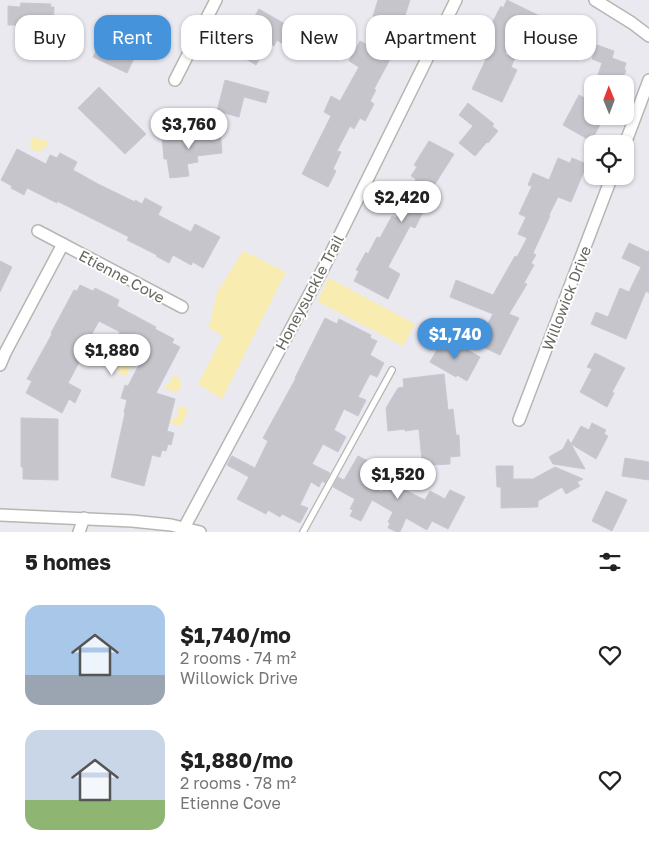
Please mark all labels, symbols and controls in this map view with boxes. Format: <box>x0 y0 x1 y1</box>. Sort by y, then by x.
chip: Buy <box>15 15 84 60</box>
chip: Rent <box>94 15 171 60</box>
chip: Filters <box>181 15 272 60</box>
chip: New <box>282 15 356 60</box>
chip: Apartment <box>366 15 495 60</box>
chip: House <box>505 15 596 60</box>
north arrow <box>584 75 634 125</box>
map controls <box>584 75 634 185</box>
pin: $3,760 <box>148 108 230 150</box>
text: $3,760 <box>162 114 216 134</box>
button: locate <box>584 135 634 185</box>
pin: $2,420 <box>361 180 443 223</box>
text: $2,420 <box>374 187 430 207</box>
street label: Honeysuckle Trail <box>271 231 347 353</box>
street label: Willowick Drive <box>538 243 594 353</box>
street label: Etienne Cove <box>76 246 168 306</box>
pin: $1,740 <box>414 318 496 360</box>
text: $1,740 <box>428 324 482 344</box>
pin: $1,880 <box>71 334 153 376</box>
text: $1,880 <box>85 340 139 360</box>
pin: $1,520 <box>357 458 439 500</box>
text: $1,520 <box>371 464 425 484</box>
icon: filters <box>596 548 624 576</box>
text: 5 homes <box>25 549 111 575</box>
text: $1,740/mo <box>180 622 291 648</box>
icon: home <box>65 625 125 685</box>
icon: heart <box>596 641 624 669</box>
text: 2 rooms · 74 m² <box>180 648 296 668</box>
text: Willowick Drive <box>180 668 298 688</box>
text: $1,880/mo <box>180 747 293 773</box>
icon: home <box>65 750 125 810</box>
icon: heart <box>596 766 624 794</box>
text: 2 rooms · 78 m² <box>180 773 296 793</box>
text: Etienne Cove <box>180 793 281 813</box>

